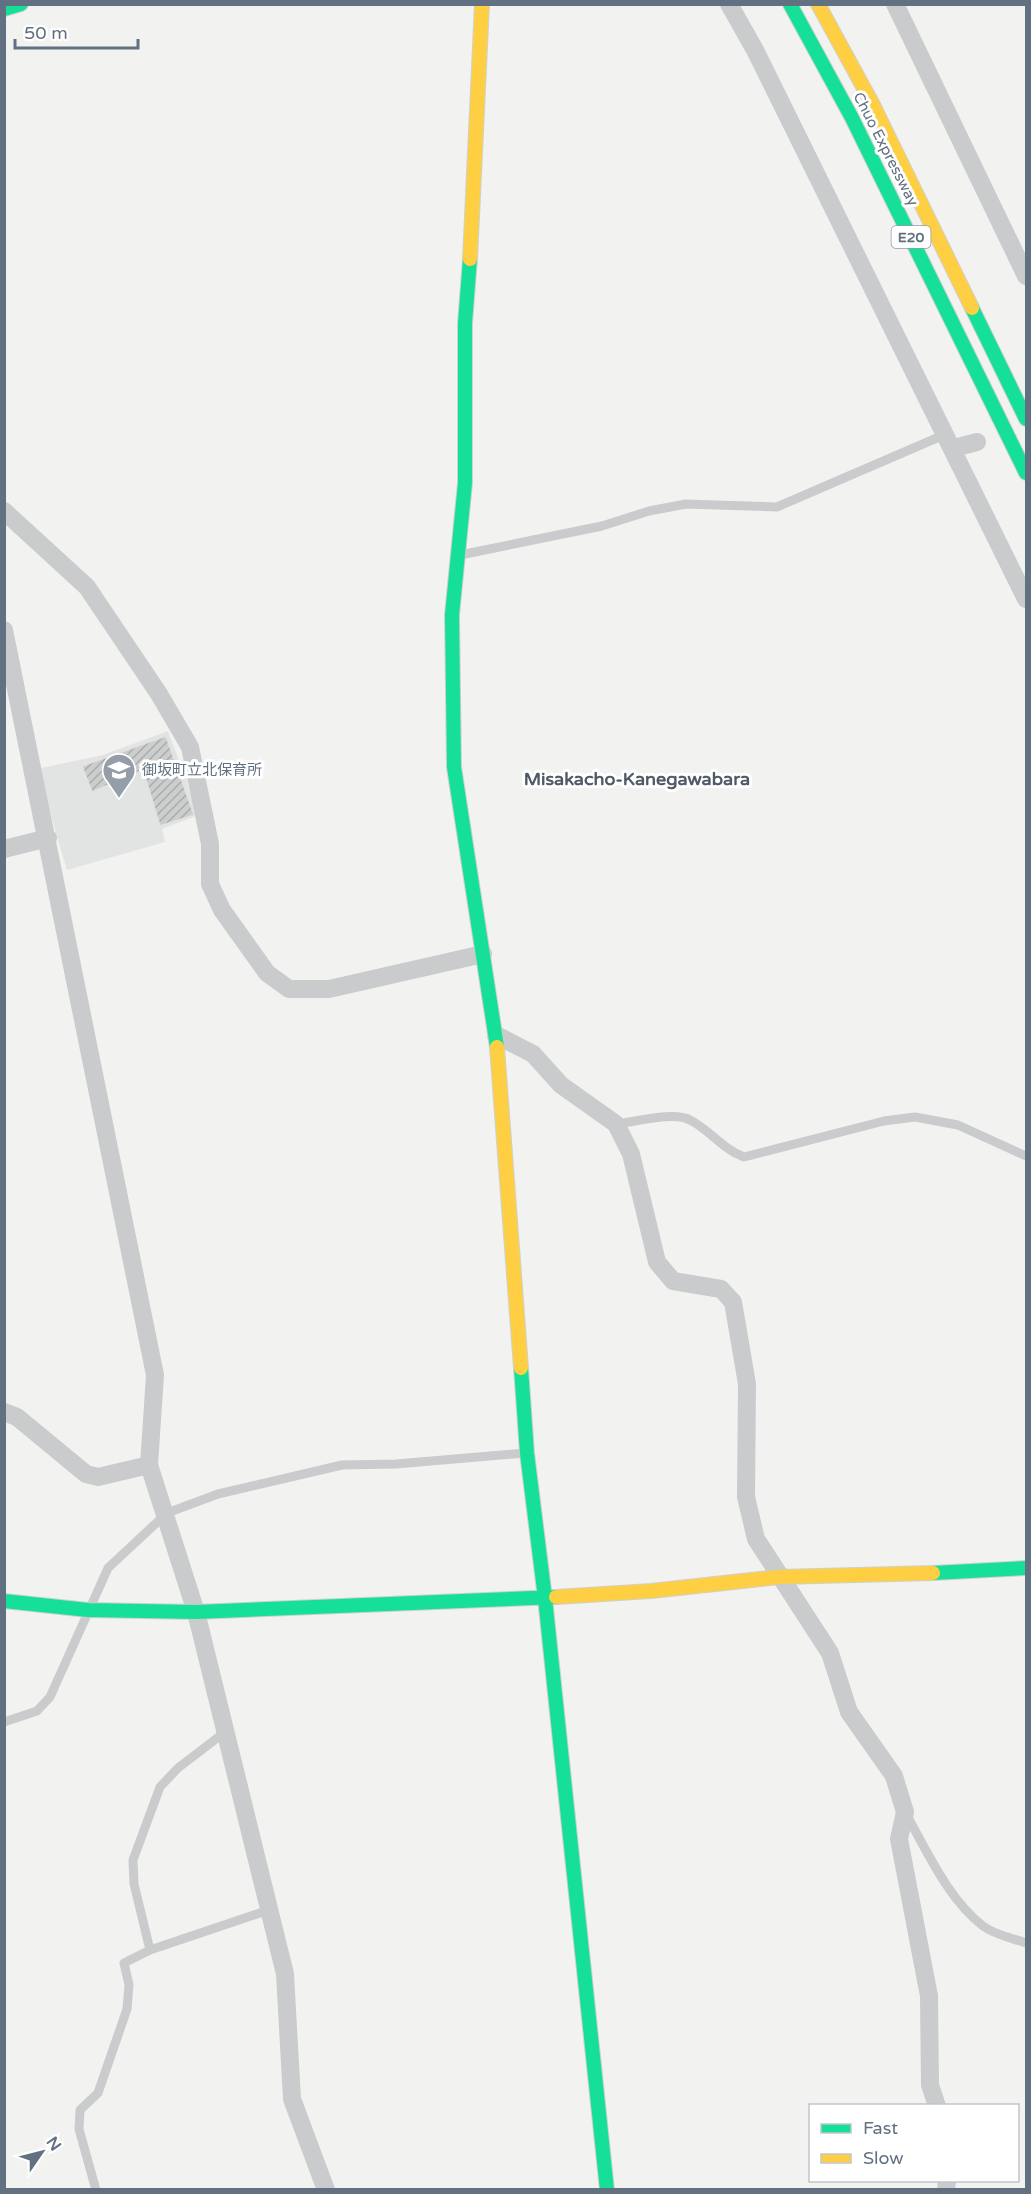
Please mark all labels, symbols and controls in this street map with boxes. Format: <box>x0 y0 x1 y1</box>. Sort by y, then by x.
scale bar <box>15 12 138 50</box>
text: 50 m <box>24 22 68 44</box>
street label: Chuo Expressway <box>850 89 922 209</box>
road number: E20 <box>892 226 930 248</box>
school or university icon: 御坂町立北保育所 <box>101 752 137 799</box>
place label: 御坂町立北保育所 <box>142 761 262 779</box>
district label: Misakacho-Kanegawabara <box>524 768 750 790</box>
legend <box>809 2104 1019 2182</box>
text: Fast <box>863 2117 898 2139</box>
north arrow <box>12 2122 72 2182</box>
text: N <box>42 2133 65 2155</box>
text: Slow <box>863 2147 904 2169</box>

